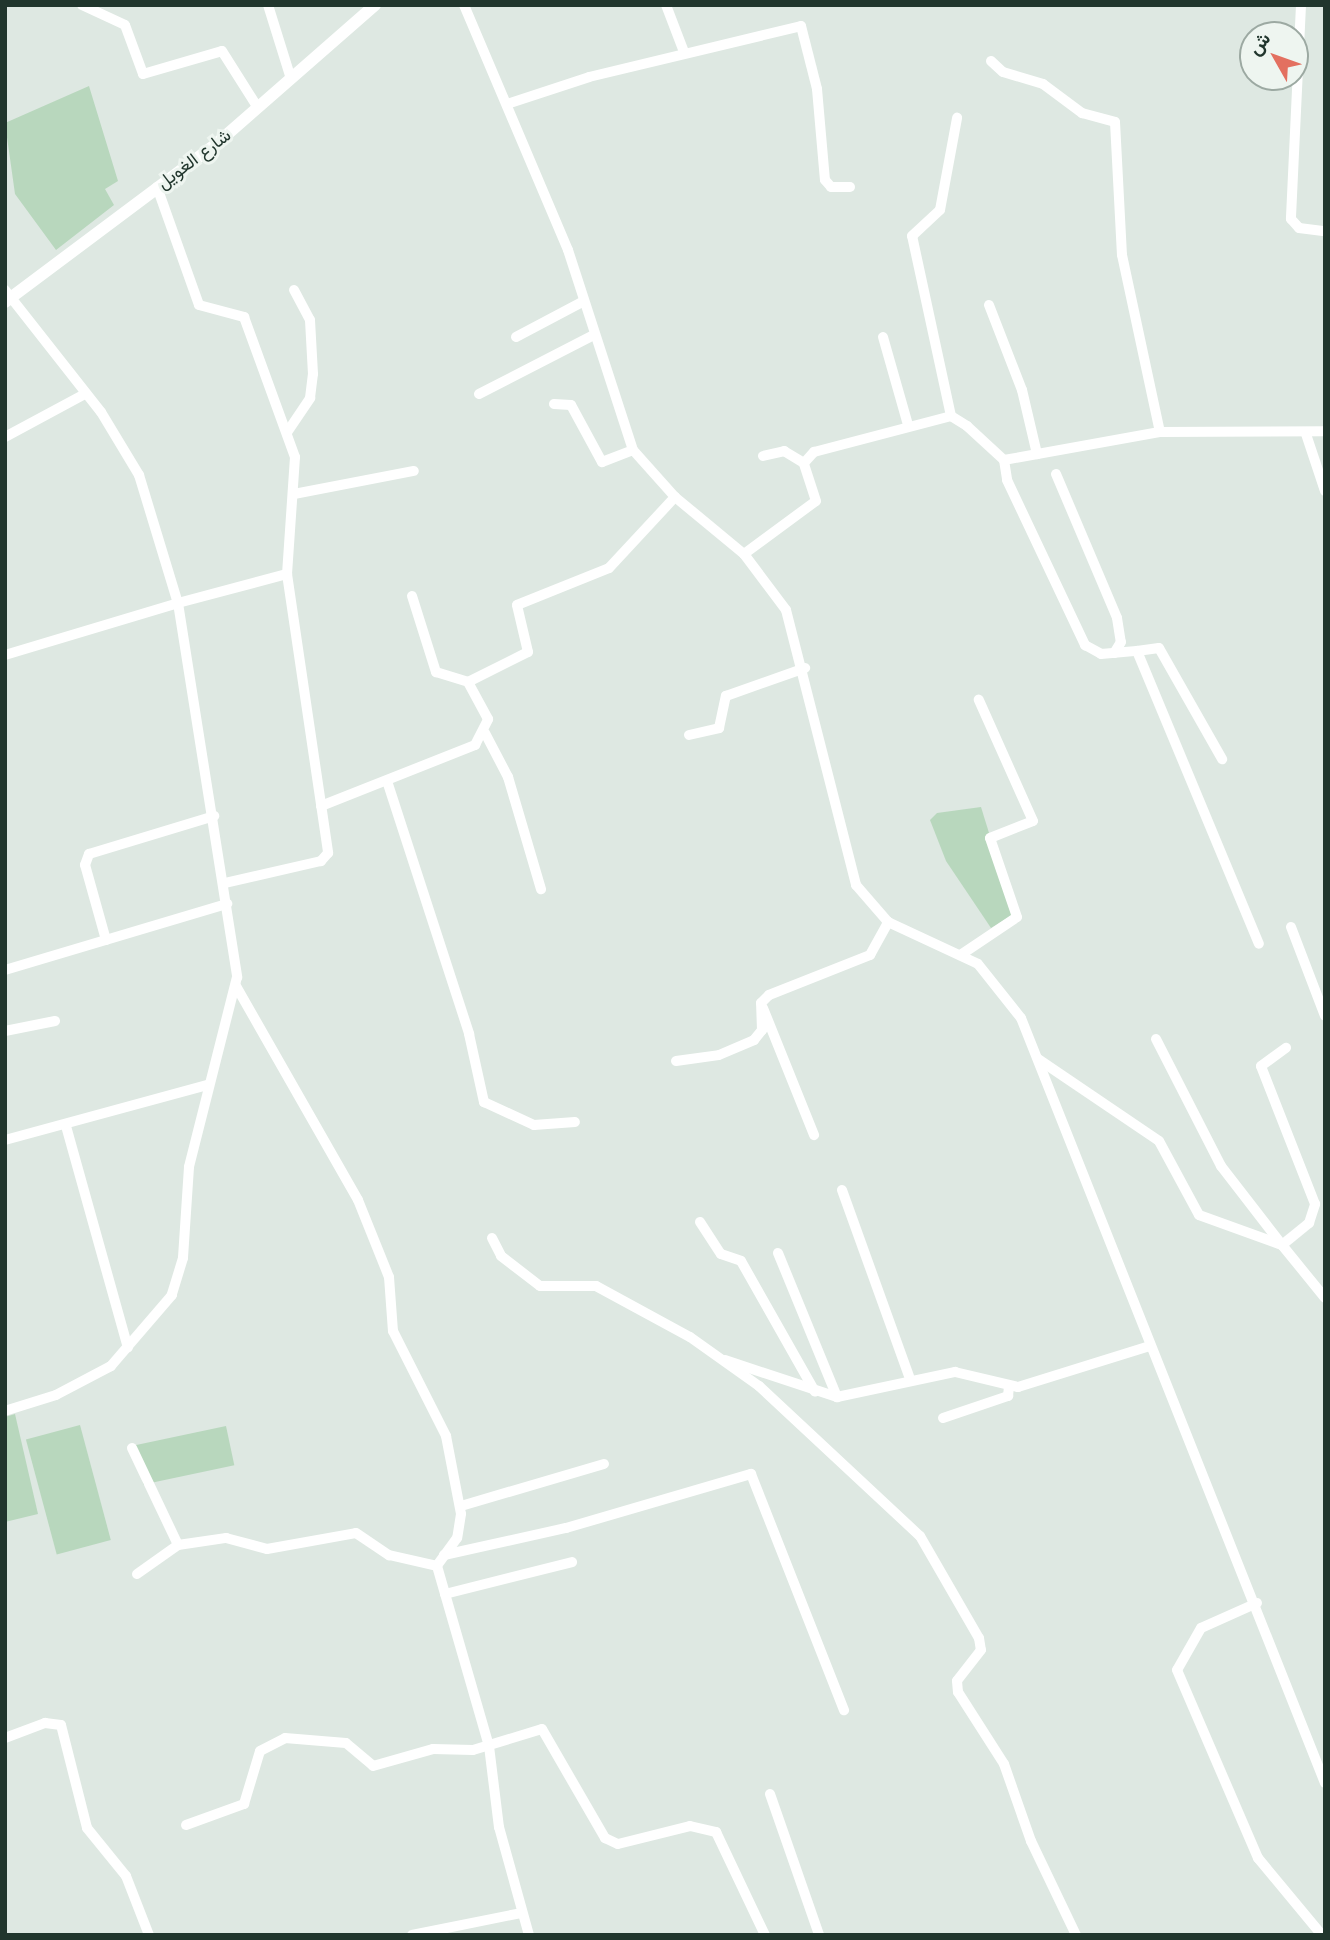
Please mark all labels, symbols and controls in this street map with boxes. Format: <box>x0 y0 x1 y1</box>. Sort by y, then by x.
north arrow <box>1239 21 1309 91</box>
text: ش <box>1242 27 1276 60</box>
street label: شارع الغويل <box>153 124 235 194</box>

